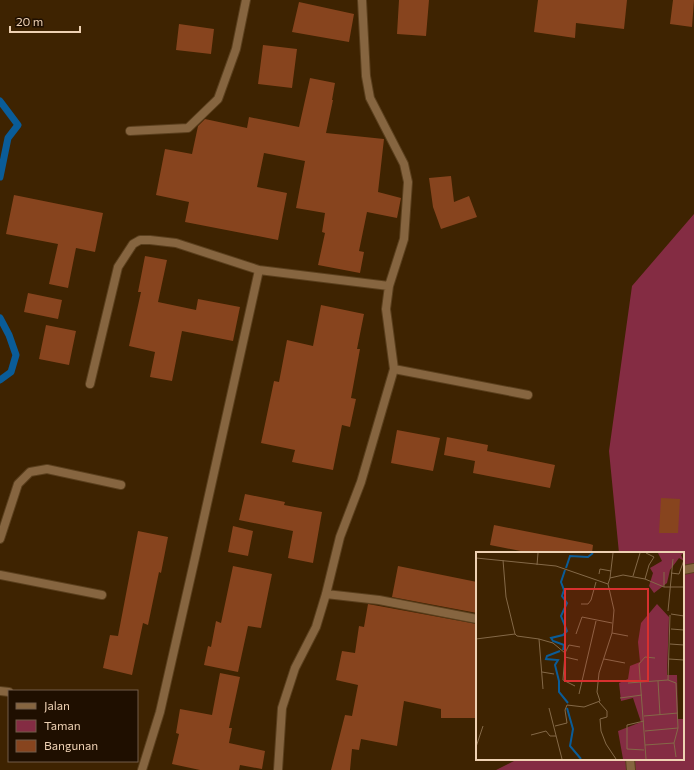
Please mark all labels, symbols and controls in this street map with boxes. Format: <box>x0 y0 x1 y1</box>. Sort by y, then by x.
scale bar <box>10 8 80 34</box>
text: 20 m <box>16 14 43 28</box>
inset map <box>476 552 684 760</box>
legend <box>8 690 138 762</box>
text: Jalan <box>44 698 70 713</box>
text: Taman <box>44 718 81 732</box>
text: Bangunan <box>44 738 98 752</box>

